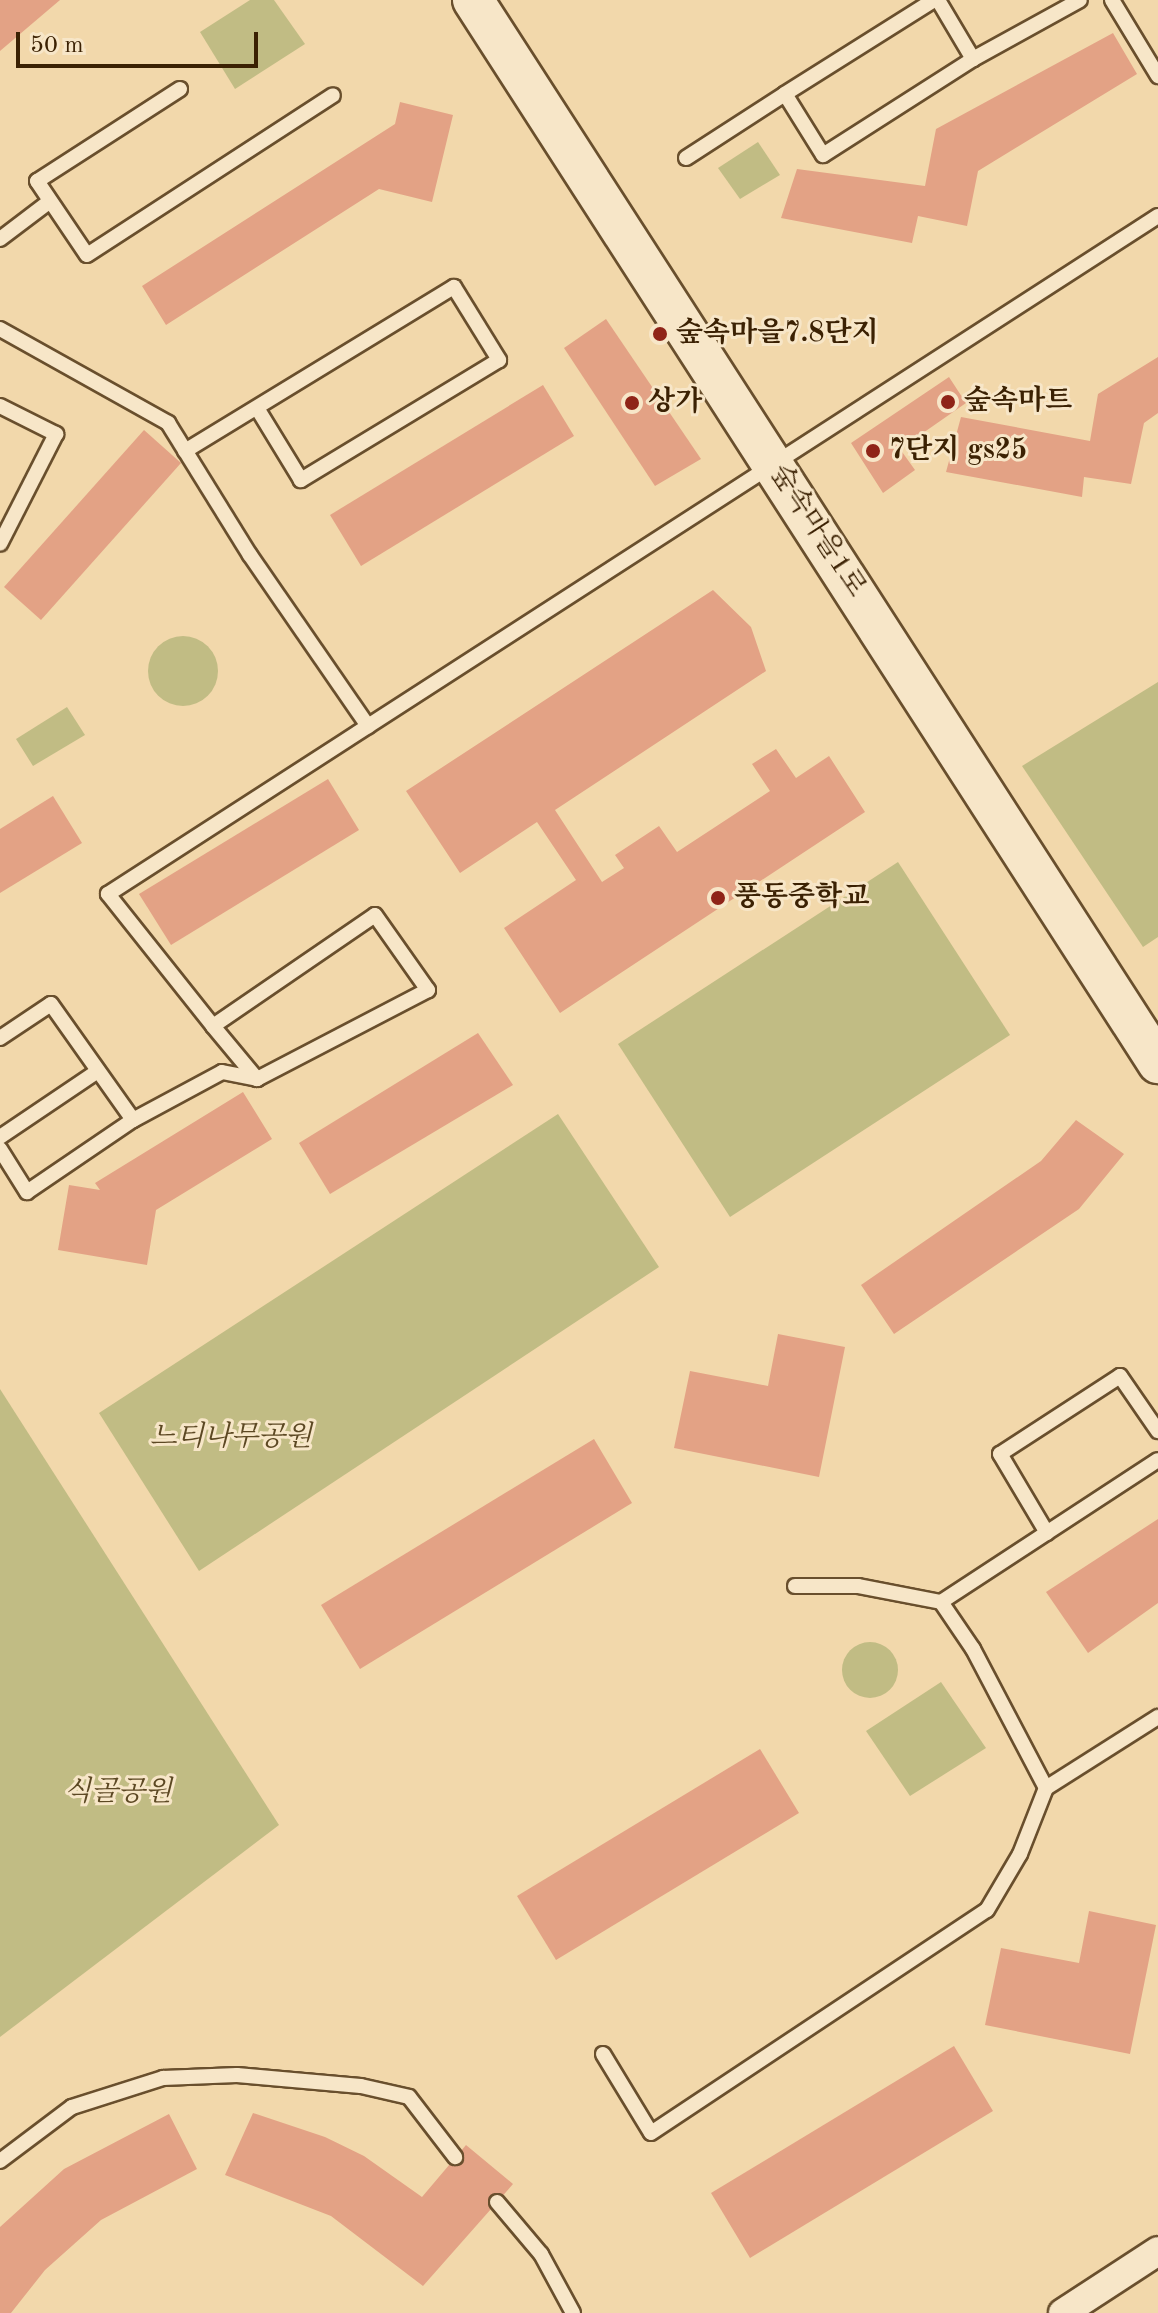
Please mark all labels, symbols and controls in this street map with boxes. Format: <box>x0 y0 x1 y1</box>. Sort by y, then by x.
scale bar <box>20 16 262 66</box>
text: 50 m <box>30 34 84 58</box>
place label: 숲속마을7.8단지 <box>676 317 879 351</box>
marker: 숲속마을7.8단지 <box>651 325 669 343</box>
place label: 숲속마트 <box>964 385 1072 419</box>
place label: 상가 <box>648 386 702 420</box>
marker: 숲속마트 <box>939 393 957 411</box>
marker: 상가 <box>623 394 641 412</box>
place label: 7단지 gs25 <box>889 434 1027 468</box>
marker: 7단지 gs25 <box>864 442 882 460</box>
street label: 숲속마을1로 <box>762 458 872 604</box>
place label: 풍동중학교 <box>734 881 869 915</box>
marker: 풍동중학교 <box>709 889 727 907</box>
park label: 느티나무공원 <box>150 1421 312 1455</box>
park label: 식골공원 <box>64 1776 172 1810</box>

